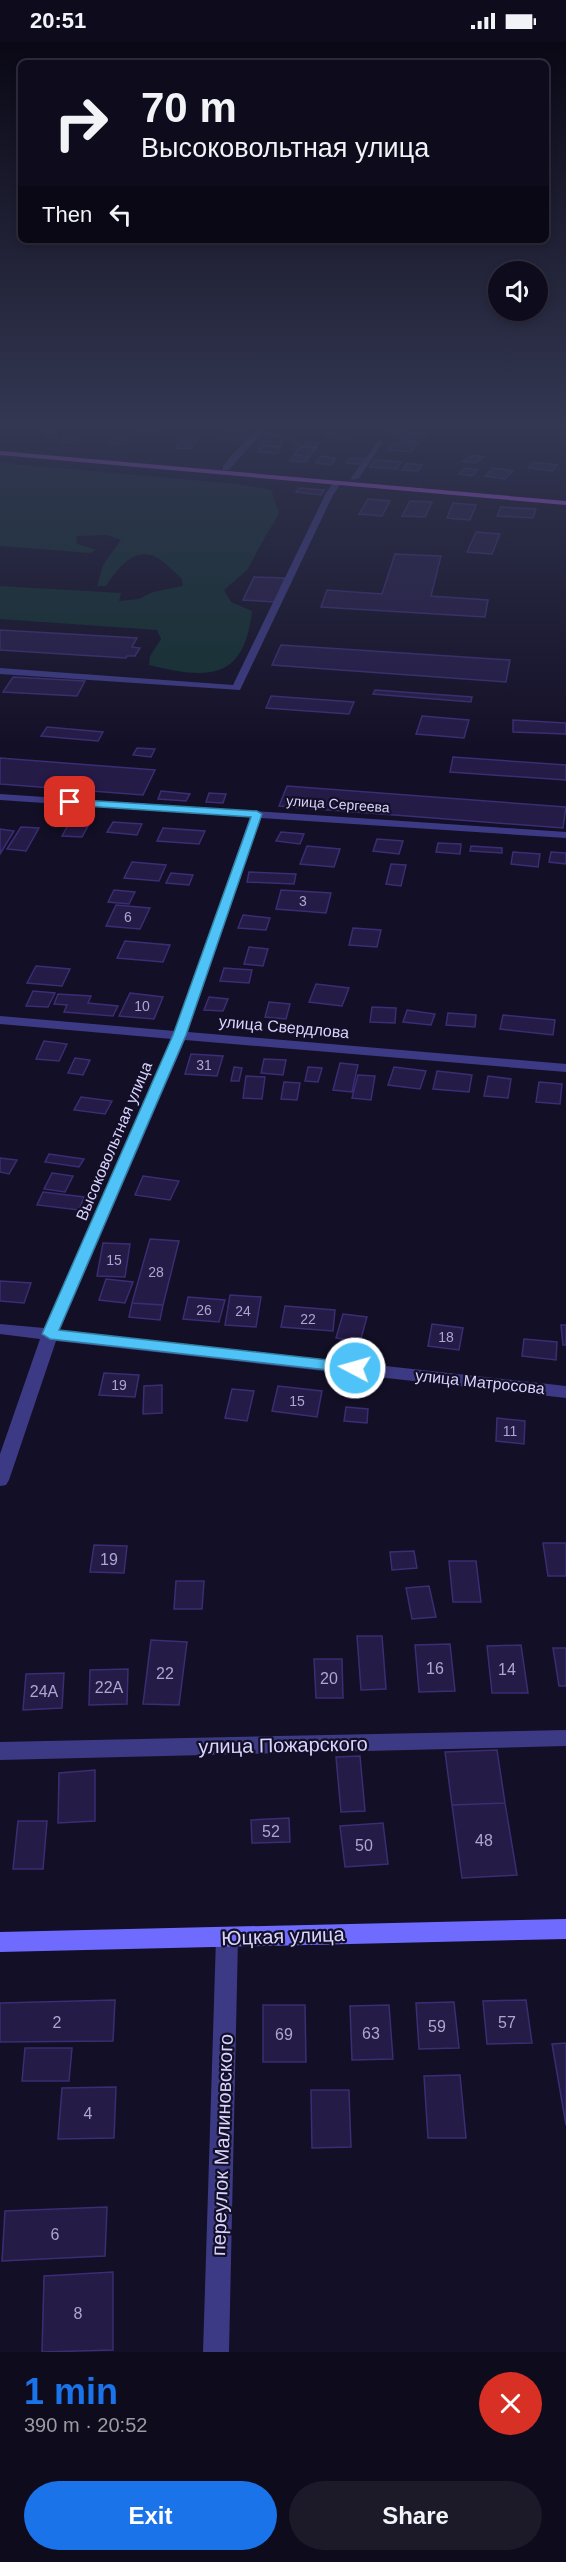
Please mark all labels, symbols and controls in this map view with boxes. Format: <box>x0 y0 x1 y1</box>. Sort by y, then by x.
text: 20:51 <box>30 8 86 33</box>
icon: right <box>42 84 120 162</box>
text: 70 m <box>141 84 237 131</box>
text: Высоковольтная улица <box>141 133 429 163</box>
icon: left <box>104 198 137 231</box>
text: Then <box>42 202 92 227</box>
map controls <box>488 261 548 321</box>
button: sound <box>488 261 548 321</box>
pin <box>44 776 95 827</box>
icon: arrive <box>53 785 86 818</box>
street label: улица Сергеева <box>286 792 390 816</box>
house number: 3 <box>299 893 307 909</box>
house number: 6 <box>124 909 132 925</box>
house number: 10 <box>134 998 150 1014</box>
street label: улица Свердлова <box>218 1013 350 1041</box>
house number: 31 <box>196 1057 212 1073</box>
street label: Высоковольтная улица <box>73 1059 155 1223</box>
house number: 15 <box>106 1252 122 1268</box>
house number: 28 <box>148 1264 164 1280</box>
house number: 26 <box>196 1302 212 1318</box>
house number: 24 <box>235 1303 251 1319</box>
house number: 22 <box>300 1311 316 1327</box>
house number: 18 <box>438 1329 454 1345</box>
position arrow <box>323 1336 387 1400</box>
street label: улица Матросова <box>415 1367 546 1397</box>
house number: 19 <box>111 1377 127 1393</box>
house number: 15 <box>289 1393 305 1409</box>
house number: 11 <box>503 1423 517 1439</box>
house number: 19 <box>100 1551 118 1568</box>
house number: 16 <box>426 1660 444 1677</box>
house number: 14 <box>498 1661 516 1678</box>
house number: 22 <box>156 1665 174 1682</box>
house number: 20 <box>320 1670 338 1687</box>
house number: 22А <box>95 1679 124 1696</box>
house number: 24А <box>30 1683 59 1700</box>
street label: улица Пожарского <box>198 1733 368 1757</box>
house number: 52 <box>262 1823 280 1840</box>
house number: 48 <box>475 1832 493 1849</box>
house number: 50 <box>355 1837 373 1854</box>
street label: Юцкая улица <box>221 1923 346 1949</box>
house number: 2 <box>53 2014 62 2031</box>
house number: 57 <box>498 2014 516 2031</box>
house number: 59 <box>428 2018 446 2035</box>
house number: 63 <box>362 2025 380 2042</box>
house number: 69 <box>275 2026 293 2043</box>
street label: переулок Малиновского <box>207 2034 237 2256</box>
house number: 4 <box>84 2105 93 2122</box>
house number: 6 <box>51 2226 60 2243</box>
house number: 8 <box>74 2305 83 2322</box>
text: 1 min <box>24 2371 118 2412</box>
button: close <box>479 2372 542 2435</box>
text: 390 m · 20:52 <box>24 2414 147 2436</box>
button: Exit <box>24 2481 277 2550</box>
button: Share <box>289 2481 542 2550</box>

